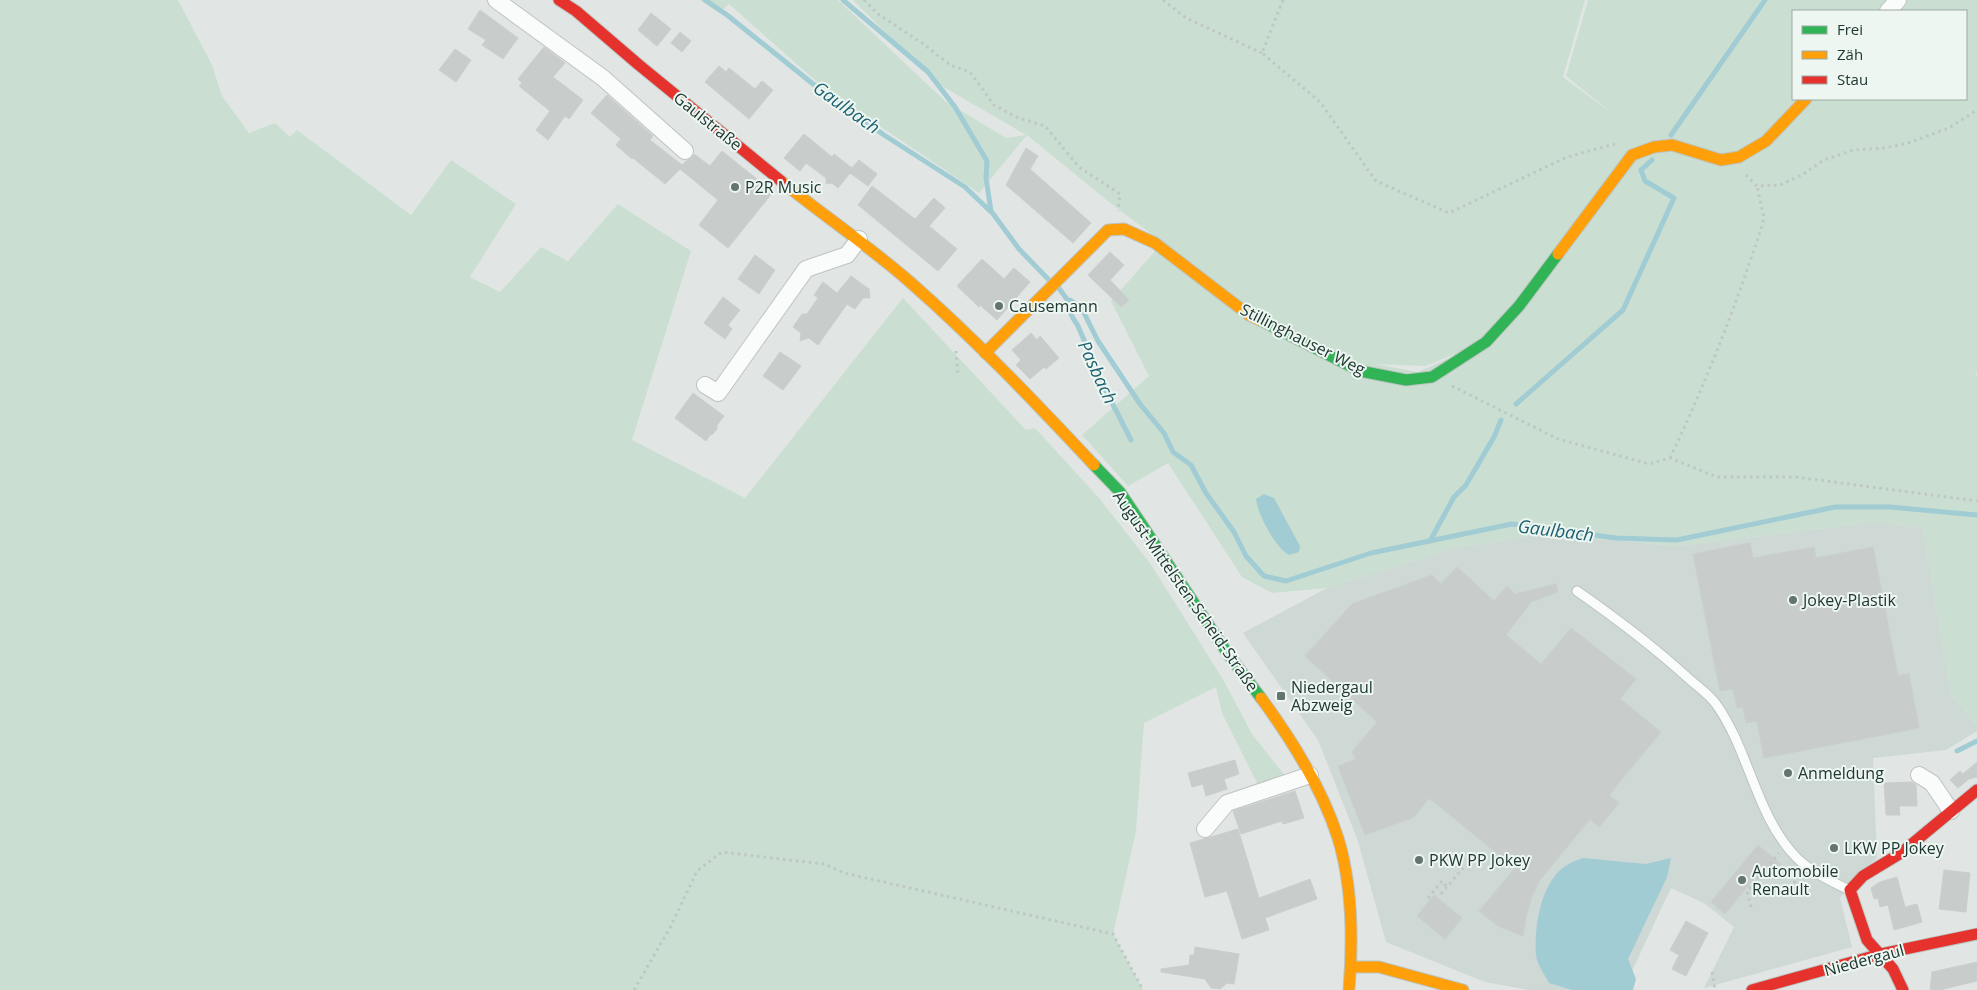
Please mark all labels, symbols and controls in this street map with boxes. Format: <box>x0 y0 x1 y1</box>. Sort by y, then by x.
legend <box>1792 10 1967 100</box>
text: Frei <box>1837 19 1863 39</box>
text: Zäh <box>1837 44 1863 64</box>
text: Stau <box>1837 69 1868 89</box>
water label: Gaulbach <box>809 75 885 139</box>
street label: Gaulstraße <box>669 87 747 155</box>
place label: P2R Music <box>745 176 822 198</box>
marker: P2R Music <box>729 181 741 193</box>
place label: Causemann <box>1009 295 1098 317</box>
street label: Stillinghauser Weg <box>1237 298 1369 380</box>
marker: Causemann <box>993 300 1005 312</box>
water label: Pasbach <box>1073 336 1123 408</box>
street label: August-Mittelsten-Scheid-Straße <box>1108 486 1264 696</box>
water label: Gaulbach <box>1517 513 1595 547</box>
place label: Jokey-Plastik <box>1801 589 1896 611</box>
marker: Jokey-Plastik <box>1787 594 1799 606</box>
place label: Niedergaul Abzweig <box>1291 676 1373 716</box>
marker: Niedergaul Abzweig <box>1275 690 1287 702</box>
place label: Anmeldung <box>1798 762 1884 784</box>
marker: Anmeldung <box>1782 767 1794 779</box>
place label: LKW PP Jokey <box>1844 837 1945 859</box>
marker: LKW PP Jokey <box>1828 842 1840 854</box>
place label: PKW PP Jokey <box>1429 849 1531 871</box>
marker: PKW PP Jokey <box>1413 854 1425 866</box>
place label: Automobile Renault <box>1752 860 1839 900</box>
marker: Automobile Renault <box>1736 874 1748 886</box>
street label: Niedergaul <box>1822 939 1906 981</box>

